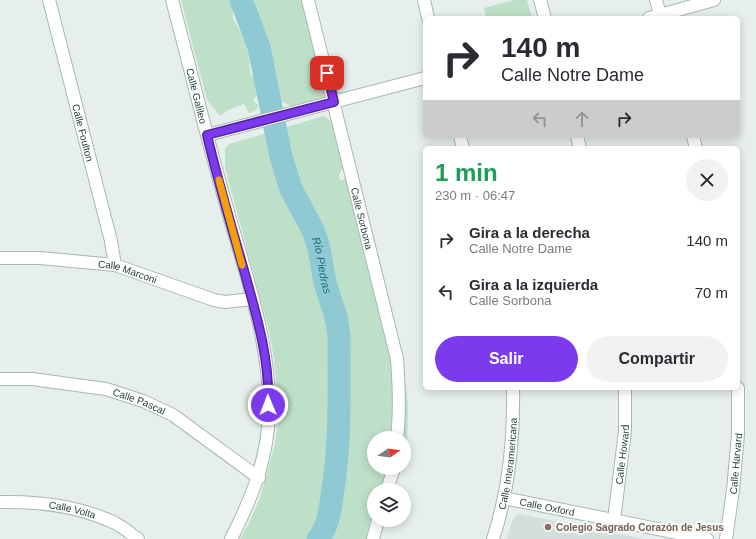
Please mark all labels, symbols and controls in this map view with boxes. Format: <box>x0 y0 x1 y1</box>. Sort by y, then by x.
icon: right <box>435 32 487 84</box>
text: 140 m <box>501 32 580 63</box>
pin <box>310 56 344 90</box>
icon: arrive <box>316 62 338 84</box>
text: Calle Notre Dame <box>501 65 644 85</box>
street label: Calle Galileo <box>184 67 209 125</box>
street label: Calle Foulton <box>70 103 95 163</box>
icon: left <box>529 108 551 130</box>
icon: ahead <box>571 108 593 130</box>
icon: right <box>613 108 635 130</box>
text: 1 min <box>435 159 498 186</box>
button: close <box>686 159 728 201</box>
street label: Calle Sorbona <box>349 186 375 251</box>
text: 230 m · 06:47 <box>435 188 515 203</box>
text: Gira a la derecha <box>469 224 590 241</box>
icon: right <box>435 229 457 251</box>
text: 140 m <box>686 232 728 249</box>
water label: Río Piedras <box>310 235 334 296</box>
text: Calle Notre Dame <box>469 241 572 256</box>
street label: Calle Marconi <box>98 258 158 285</box>
text: Gira a la izquierda <box>469 276 598 293</box>
icon: left <box>435 281 457 303</box>
text: 70 m <box>695 284 728 301</box>
text: Calle Sorbona <box>469 293 551 308</box>
button: Salir <box>435 336 578 382</box>
button: Compartir <box>586 336 728 382</box>
position arrow <box>247 384 289 426</box>
street label: Calle Pascal <box>111 387 167 417</box>
street label: Calle Interamericana <box>496 417 519 511</box>
street label: Calle Howard <box>613 425 631 485</box>
north arrow <box>367 431 411 475</box>
map controls <box>367 431 411 527</box>
street label: Calle Harvard <box>727 433 744 495</box>
button: layers <box>367 483 411 527</box>
street label: Calle Oxford <box>519 496 575 518</box>
street label: Calle Volta <box>48 499 98 521</box>
marker: Colegio Sagrado Corazón de Jesus <box>543 522 553 532</box>
place label: Colegio Sagrado Corazón de Jesus <box>556 522 724 533</box>

